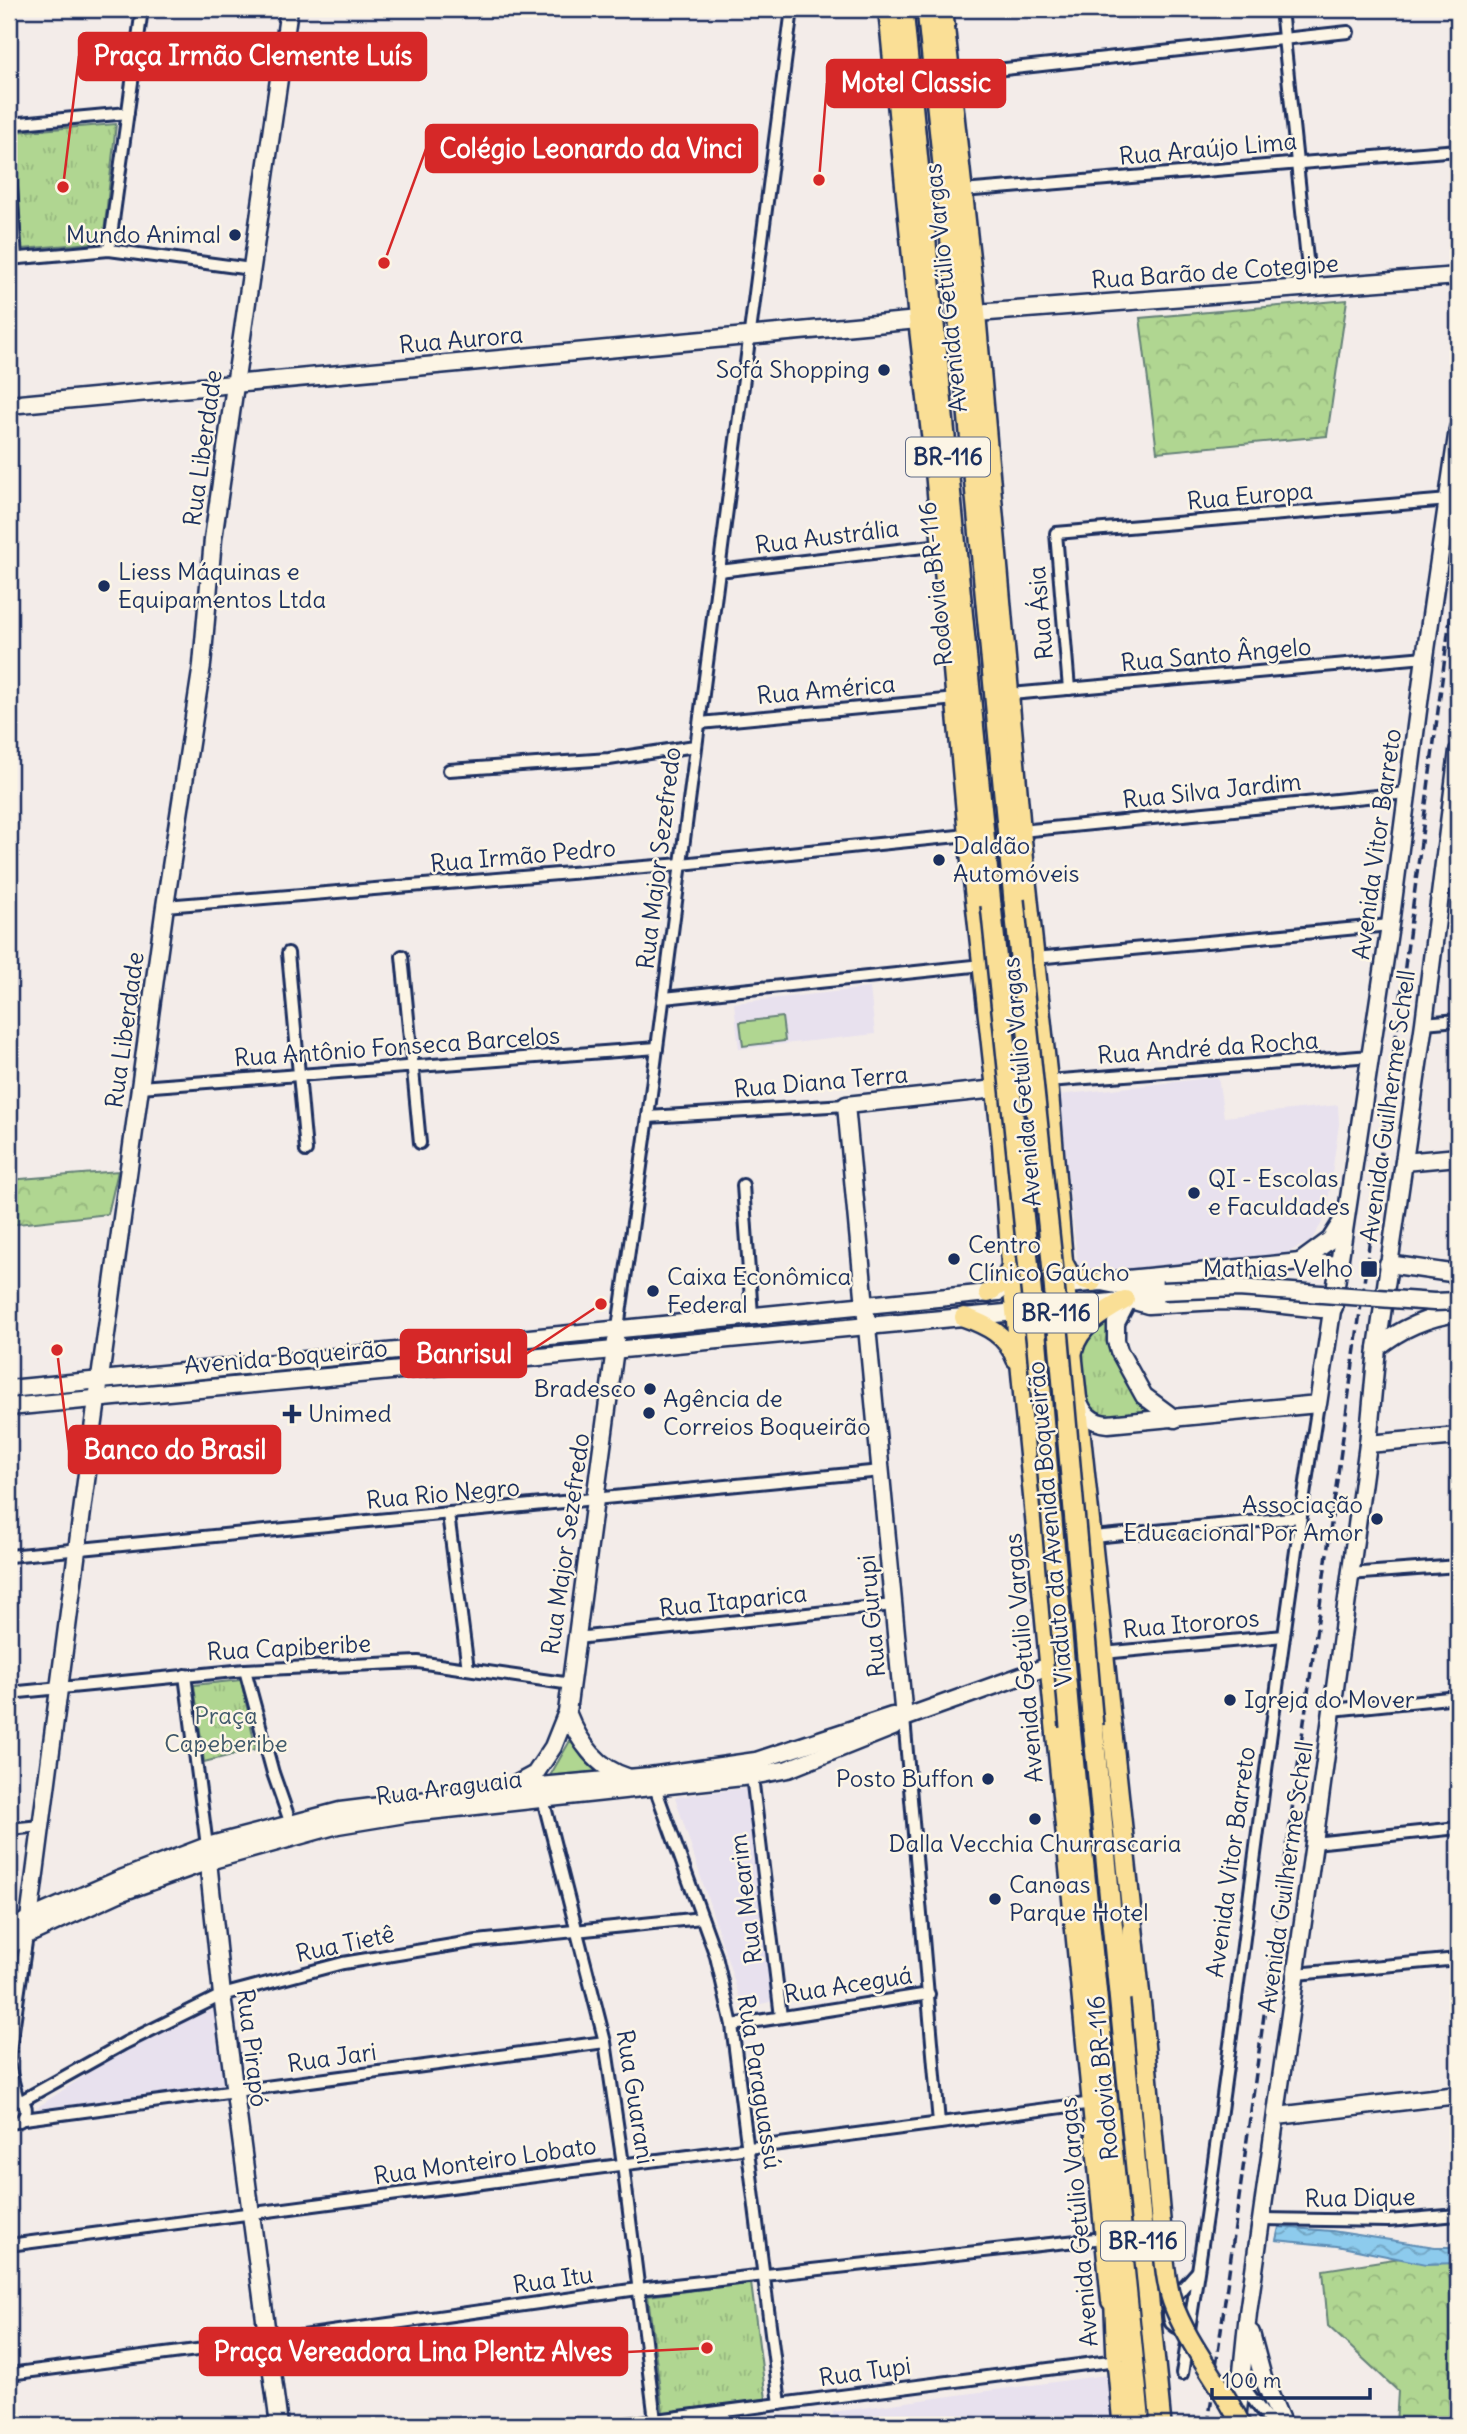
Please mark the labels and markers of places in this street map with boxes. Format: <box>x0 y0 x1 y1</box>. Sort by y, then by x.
callout: Praça Irmão Clemente Luís <box>79 33 426 80</box>
callout: Motel Classic <box>827 60 1005 107</box>
callout: Colégio Leonardo da Vinci <box>426 125 757 172</box>
place label: Mundo Animal <box>66 219 221 249</box>
marker: Mundo Animal <box>227 227 243 243</box>
place label: Sofá Shopping <box>716 354 870 384</box>
marker: Sofá Shopping <box>876 362 892 378</box>
place label: Liess Máquinas e Equipamentos Ltda <box>118 556 326 614</box>
marker: Liess Máquinas e Equipamentos Ltda <box>96 578 112 594</box>
place label: Daldão Automóveis <box>953 830 1079 888</box>
marker: Daldão Automóveis <box>931 852 947 868</box>
place label: QI - Escolas e Faculdades <box>1208 1163 1350 1221</box>
marker: QI - Escolas e Faculdades <box>1186 1185 1202 1201</box>
place label: Centro Clínico Gaúcho <box>968 1229 1129 1287</box>
marker: Centro Clínico Gaúcho <box>946 1251 962 1267</box>
place label: Mathias Velho <box>1203 1253 1353 1283</box>
marker: Mathias Velho <box>1359 1259 1379 1279</box>
place label: Caixa Econômica Federal <box>667 1261 851 1319</box>
marker: Caixa Econômica Federal <box>645 1283 661 1299</box>
callout: Banrisul <box>401 1330 526 1377</box>
place label: Bradesco <box>534 1373 636 1403</box>
marker: Bradesco <box>642 1381 658 1397</box>
place label: Agência de Correios Boqueirão <box>663 1383 871 1441</box>
place label: Unimed <box>308 1398 392 1428</box>
marker: Unimed <box>282 1404 302 1424</box>
marker: Agência de Correios Boqueirão <box>641 1405 657 1421</box>
callout: Banco do Brasil <box>69 1426 280 1473</box>
place label: Associação Educacional Por Amor <box>1123 1489 1363 1547</box>
marker: Associação Educacional Por Amor <box>1369 1511 1385 1527</box>
place label: Igreja do Mover <box>1244 1684 1415 1714</box>
marker: Igreja do Mover <box>1222 1692 1238 1708</box>
place label: Posto Buffon <box>836 1763 974 1793</box>
marker: Posto Buffon <box>980 1771 996 1787</box>
marker: Dalla Vecchia Churrascaria <box>1027 1811 1043 1827</box>
place label: Dalla Vecchia Churrascaria <box>889 1828 1181 1858</box>
place label: Canoas Parque Hotel <box>1009 1869 1149 1927</box>
marker: Canoas Parque Hotel <box>987 1891 1003 1907</box>
callout: Praça Vereadora Lina Plentz Alves <box>200 2328 627 2375</box>

